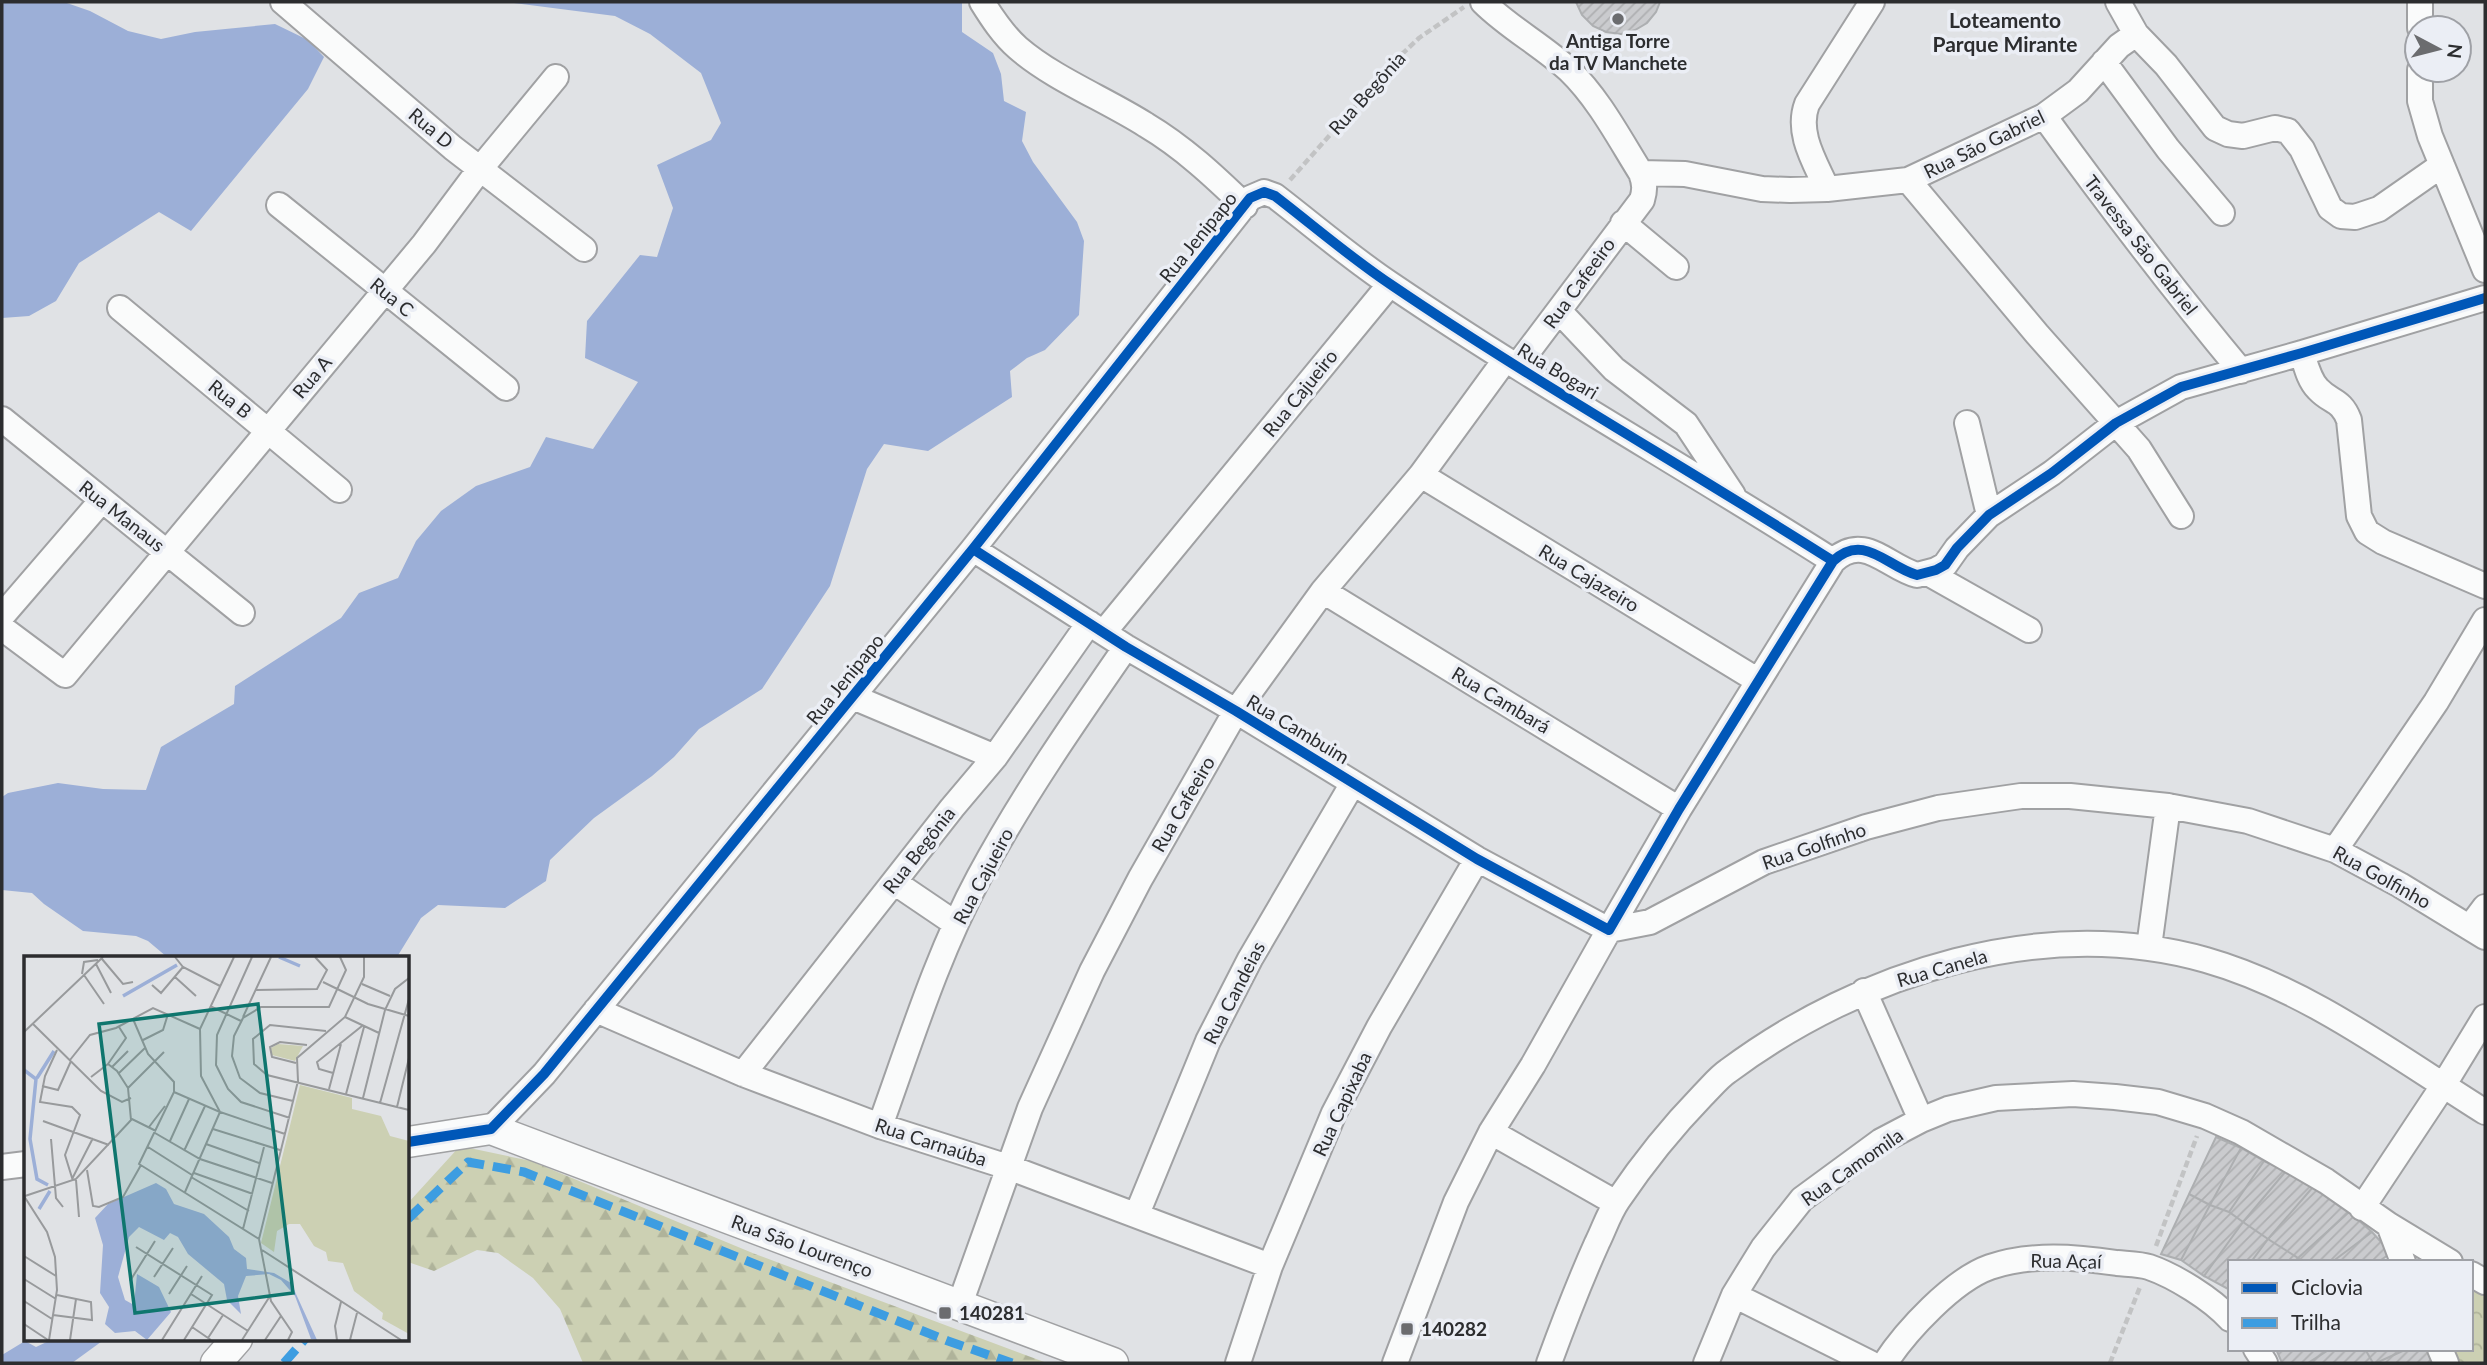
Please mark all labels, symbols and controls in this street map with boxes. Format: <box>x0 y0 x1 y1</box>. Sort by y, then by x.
district label: Loteamento Parque Mirante <box>1933 7 2077 56</box>
marker: Antiga Torre da TV Manchete <box>1610 11 1626 27</box>
north arrow <box>2403 14 2473 84</box>
place label: Antiga Torre da TV Manchete <box>1549 29 1687 74</box>
text: N <box>2443 42 2468 60</box>
street label: Rua Begônia <box>1323 46 1410 139</box>
street label: Rua D <box>404 102 458 153</box>
street label: Rua São Gabriel <box>1920 104 2048 183</box>
street label: Travessa São Gabriel <box>2080 170 2203 319</box>
street label: Rua Jenipapo <box>1154 187 1241 287</box>
street label: Rua Cafeeiro <box>1538 233 1619 333</box>
street label: Rua C <box>366 272 419 321</box>
street label: Rua Bogari <box>1514 338 1603 404</box>
street label: Rua Cajueiro <box>1257 344 1342 441</box>
street label: Rua A <box>287 351 336 403</box>
street label: Rua B <box>204 374 256 423</box>
street label: Rua Manaus <box>75 475 170 556</box>
street label: Rua Cajazeiro <box>1535 539 1644 616</box>
street label: Rua Jenipapo <box>801 629 888 729</box>
street label: Rua Cambará <box>1448 661 1555 738</box>
street label: Rua Cambuim <box>1243 689 1354 768</box>
street label: Rua Cafeeiro <box>1146 752 1219 856</box>
street label: Rua Begônia <box>878 802 960 898</box>
street label: Rua Golfinho <box>1759 817 1869 874</box>
street label: Rua Cajueiro <box>948 824 1017 928</box>
street label: Rua Golfinho <box>2329 840 2435 913</box>
street label: Rua Candeias <box>1198 938 1269 1048</box>
street label: Rua Canela <box>1894 944 1990 991</box>
inset map <box>24 956 410 1340</box>
street label: Rua Capixaba <box>1307 1048 1376 1160</box>
street label: Rua Carnaúba <box>872 1113 990 1170</box>
street label: Rua Camomila <box>1796 1123 1907 1210</box>
street label: Rua São Lourenço <box>728 1209 876 1282</box>
street label: Rua Açaí <box>2030 1248 2103 1273</box>
legend <box>2228 1260 2473 1351</box>
text: Ciclovia <box>2291 1274 2363 1299</box>
place label: 140281 <box>959 1301 1025 1324</box>
marker: 140281 <box>937 1305 953 1321</box>
text: Trilha <box>2291 1309 2341 1334</box>
place label: 140282 <box>1421 1317 1487 1340</box>
marker: 140282 <box>1399 1321 1415 1337</box>

